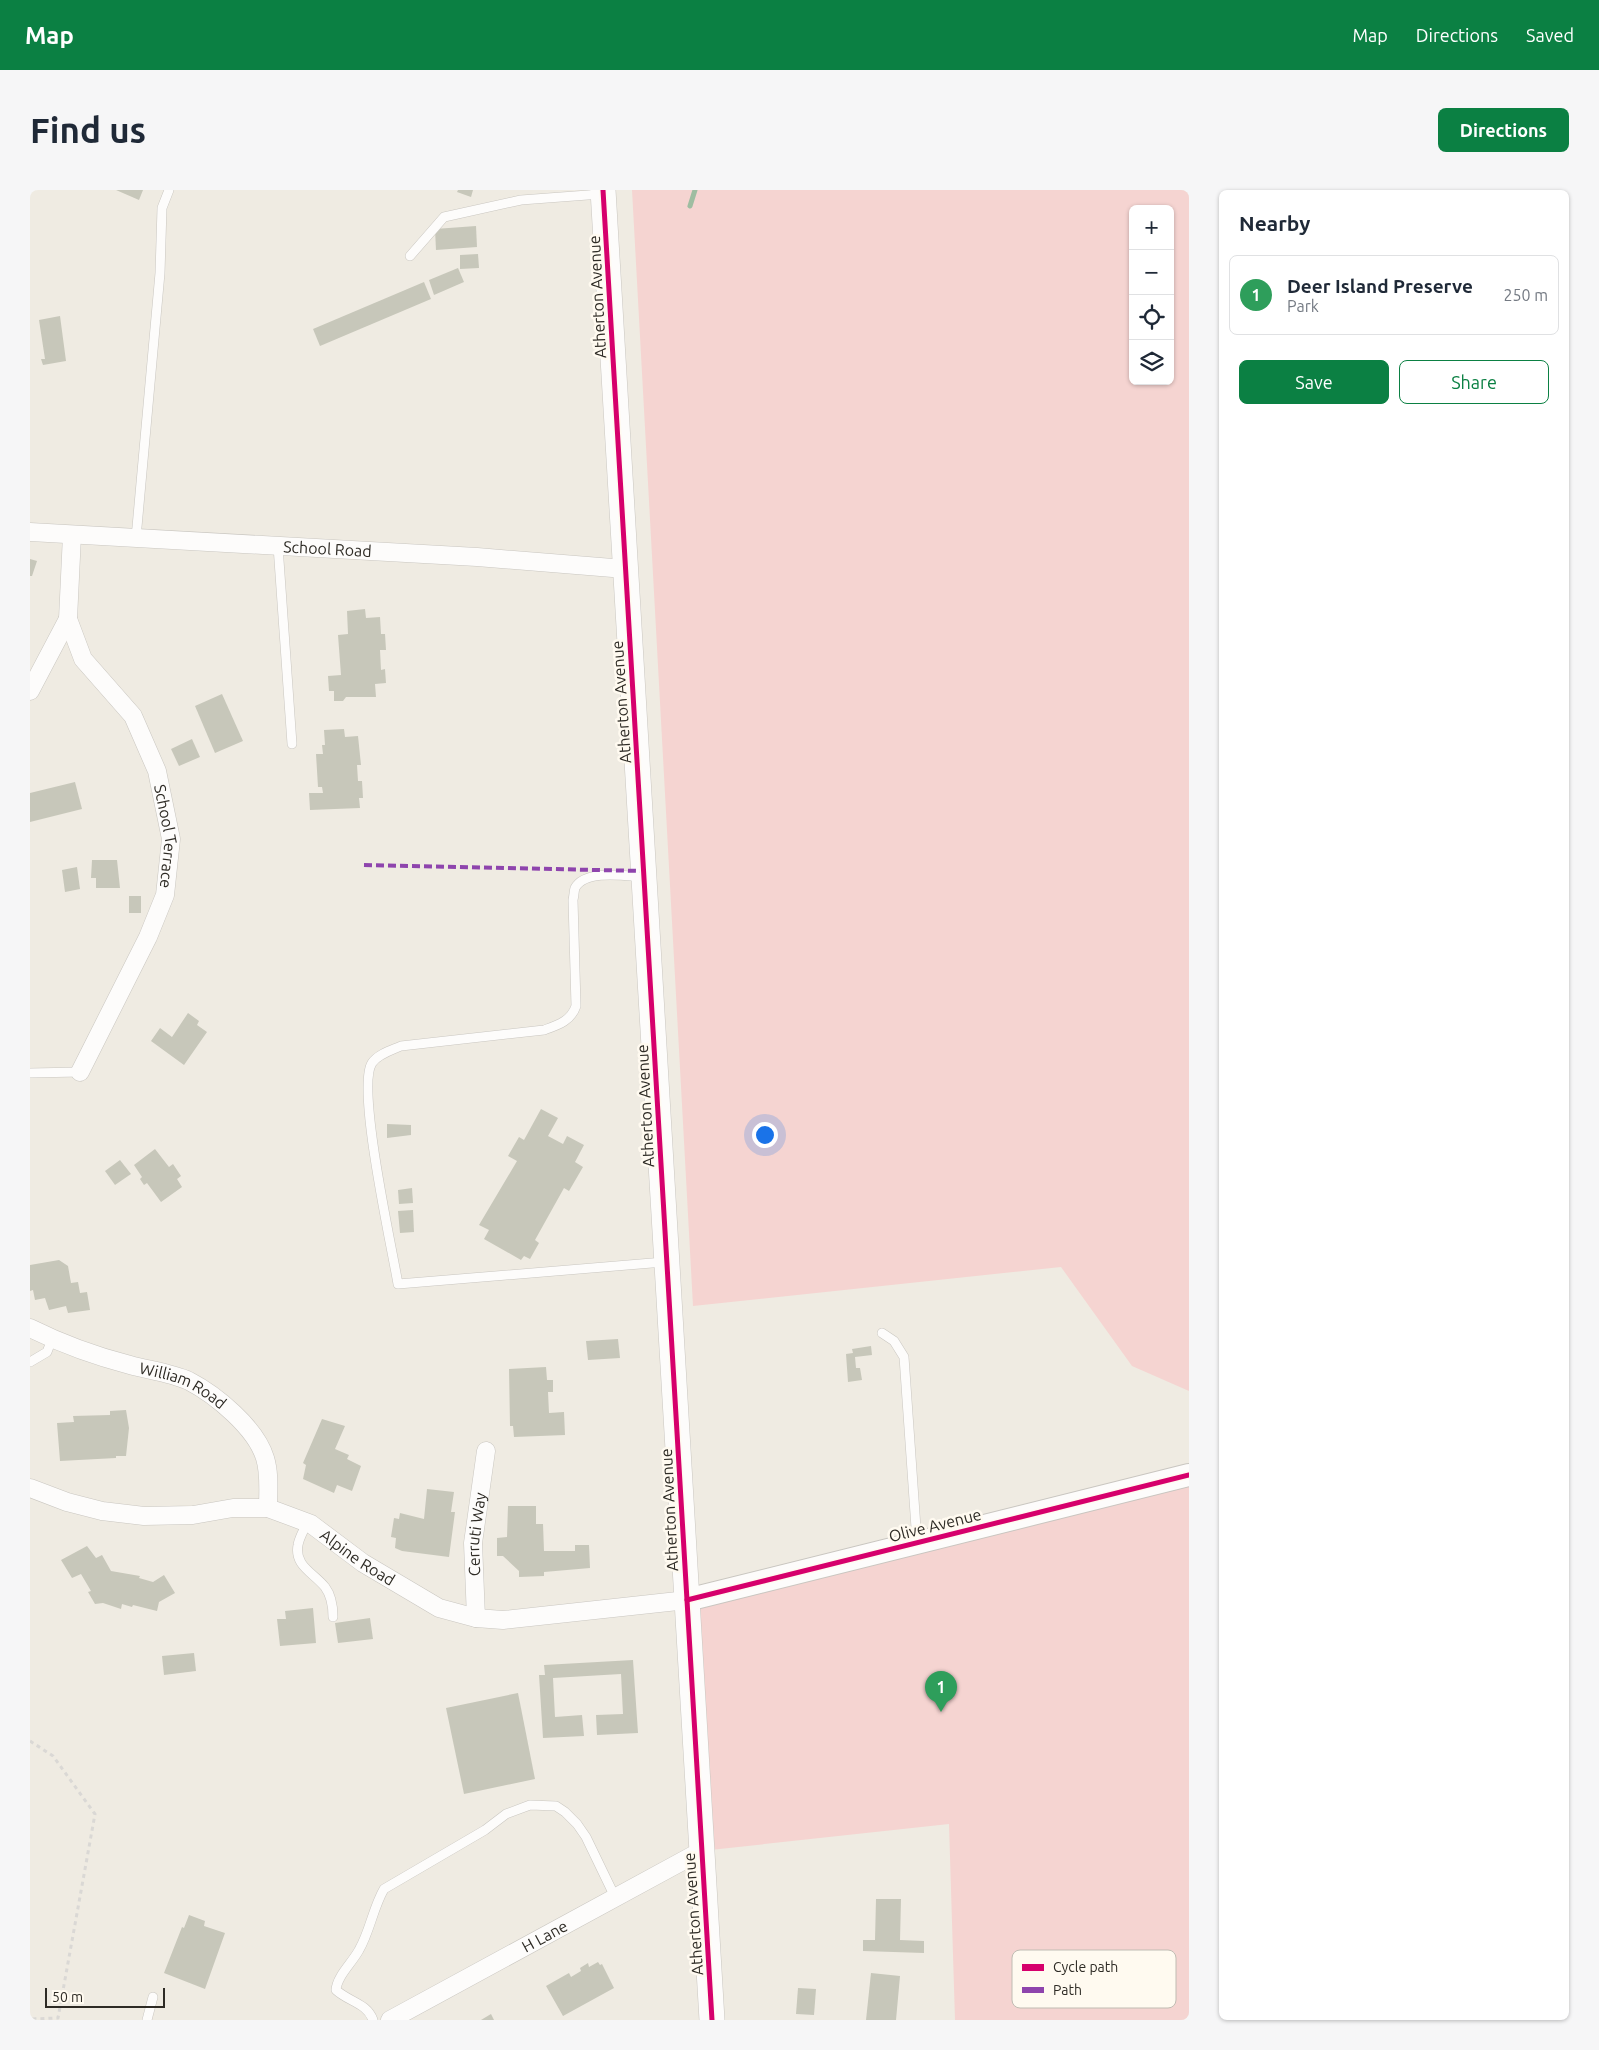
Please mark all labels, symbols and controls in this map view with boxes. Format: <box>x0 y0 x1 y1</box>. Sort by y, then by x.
text: Map <box>25 22 74 49</box>
text: Map <box>1352 25 1388 45</box>
text: Directions <box>1416 25 1498 45</box>
text: Saved <box>1526 25 1574 45</box>
button: Directions <box>1438 108 1569 152</box>
text: Find us <box>30 110 146 150</box>
map controls <box>1129 205 1174 385</box>
button: + <box>1129 205 1174 250</box>
text: Nearby <box>1239 211 1310 235</box>
street label: Atherton Avenue <box>585 235 609 359</box>
button: − <box>1129 250 1174 295</box>
text: Deer Island Preserve <box>1287 275 1473 297</box>
text: 1 <box>1251 286 1261 304</box>
text: 250 m <box>1503 286 1548 304</box>
button: locate <box>1129 295 1174 340</box>
text: Park <box>1287 297 1319 315</box>
button: layers <box>1129 340 1174 385</box>
button: Save <box>1239 360 1389 404</box>
button: Share <box>1399 360 1549 404</box>
street label: School Road <box>283 537 372 560</box>
street label: Atherton Avenue <box>608 640 634 764</box>
street label: School Terrace <box>151 783 181 889</box>
street label: Atherton Avenue <box>633 1044 657 1168</box>
your location <box>752 1122 778 1148</box>
street label: William Road <box>138 1359 230 1412</box>
street label: Atherton Avenue <box>657 1448 681 1572</box>
street label: Cerruti Way <box>464 1491 489 1577</box>
street label: Olive Avenue <box>887 1505 983 1545</box>
street label: Alpine Road <box>317 1525 398 1589</box>
pin: 1 <box>925 1671 957 1712</box>
street label: Atherton Avenue <box>680 1852 706 1976</box>
street label: H Lane <box>519 1916 571 1956</box>
legend <box>1012 1950 1176 2008</box>
text: Cycle path <box>1053 1959 1118 1975</box>
text: Path <box>1053 1982 1082 1998</box>
scale bar <box>45 1985 165 2008</box>
text: 50 m <box>52 1989 83 2005</box>

